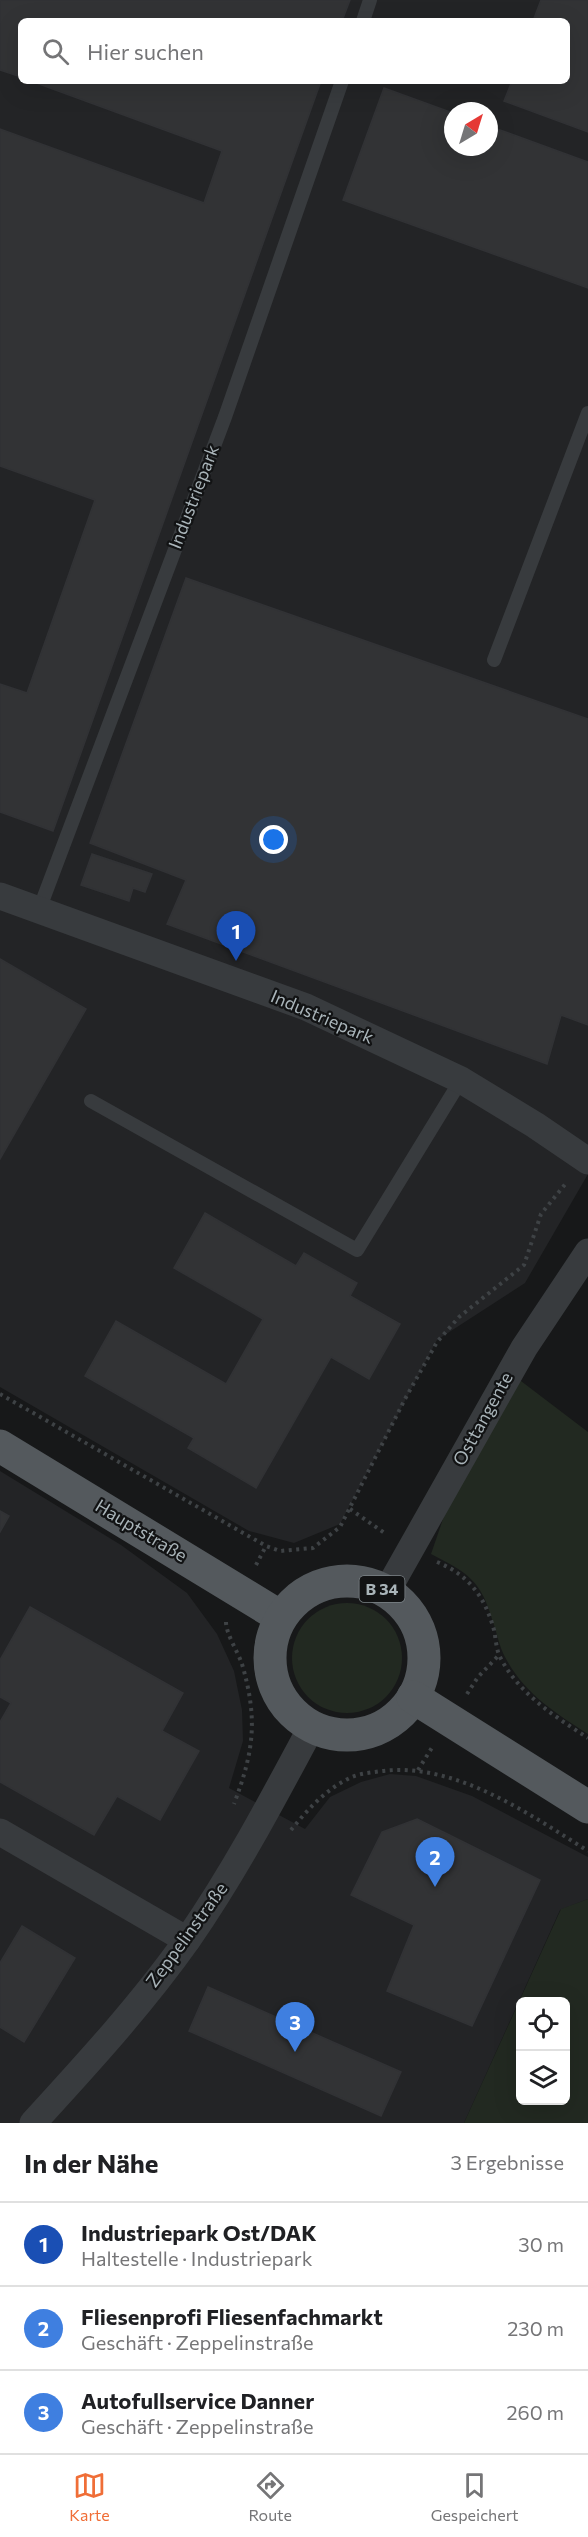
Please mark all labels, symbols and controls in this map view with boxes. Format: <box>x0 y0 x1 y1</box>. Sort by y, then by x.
search box <box>18 18 570 84</box>
icon: search <box>39 35 72 68</box>
text: Hier suchen <box>87 38 204 65</box>
north arrow <box>444 102 498 156</box>
street label: Industriepark <box>163 441 223 552</box>
your location <box>259 825 288 854</box>
pin: 1 <box>216 912 256 961</box>
street label: Industriepark <box>268 985 377 1048</box>
street label: Osttangente <box>447 1368 517 1469</box>
street label: Hauptstraße <box>92 1494 191 1566</box>
road number: B 34 <box>360 1576 404 1602</box>
pin: 2 <box>416 1838 454 1887</box>
street label: Zeppelinstraße <box>141 1878 232 1991</box>
map controls <box>516 1997 570 2105</box>
button: locate <box>516 1997 570 2051</box>
pin: 3 <box>276 2002 314 2052</box>
button: layers <box>516 2051 570 2105</box>
text: In der Nähe <box>24 2147 159 2178</box>
text: 3 Ergebnisse <box>451 2150 564 2174</box>
text: Industriepark Ost/DAK <box>81 2219 317 2246</box>
text: 1 <box>39 2232 48 2256</box>
text: 30 m <box>518 2232 564 2256</box>
text: Haltestelle · Industriepark <box>81 2246 313 2270</box>
text: Fliesenprofi Fliesenfachmarkt <box>81 2303 383 2330</box>
text: 2 <box>38 2316 49 2340</box>
text: 230 m <box>507 2316 564 2340</box>
text: Geschäft · Zeppelinstraße <box>81 2330 314 2354</box>
text: Autofullservice Danner <box>81 2387 314 2414</box>
text: 3 <box>38 2400 49 2424</box>
text: 260 m <box>506 2400 564 2424</box>
text: Geschäft · Zeppelinstraße <box>81 2414 314 2438</box>
tab: Karte <box>69 2469 110 2524</box>
tab: Route <box>248 2469 292 2524</box>
tab: Gespeichert <box>431 2469 519 2524</box>

